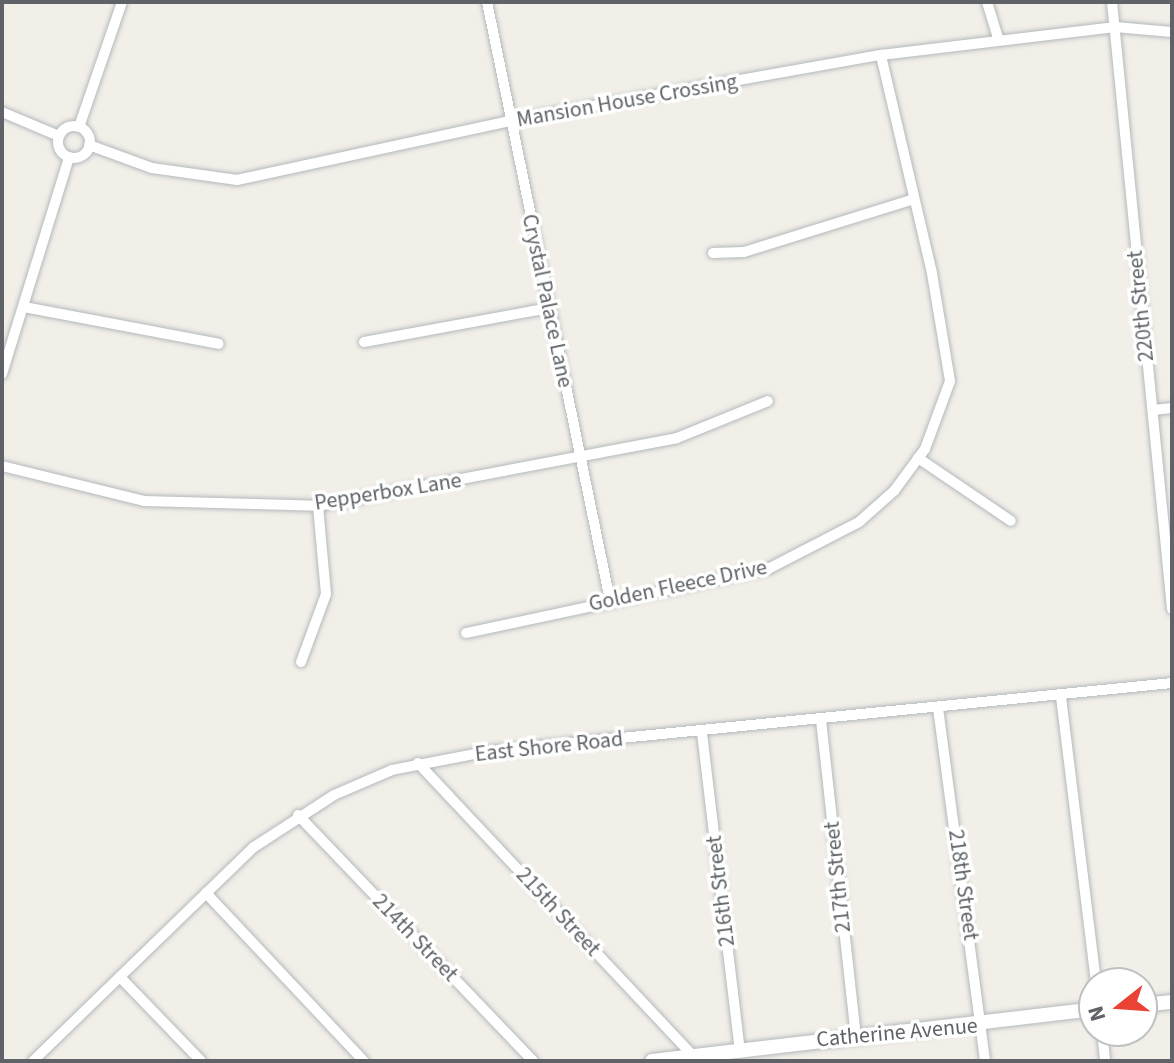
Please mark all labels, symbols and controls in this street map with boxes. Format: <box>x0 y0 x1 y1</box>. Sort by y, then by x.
street label: Mansion House Crossing <box>515 69 739 133</box>
street label: Crystal Palace Lane <box>516 212 578 390</box>
street label: 220th Street <box>1122 249 1160 363</box>
street label: Pepperbox Lane <box>313 467 463 517</box>
street label: Golden Fleece Drive <box>586 554 770 618</box>
street label: East Shore Road <box>474 726 624 768</box>
street label: 217th Street <box>819 820 857 934</box>
street label: 218th Street <box>942 828 984 942</box>
street label: 216th Street <box>701 834 741 948</box>
street label: 215th Street <box>510 862 606 962</box>
street label: 214th Street <box>367 889 463 987</box>
north arrow <box>1078 967 1158 1047</box>
text: N <box>1080 1002 1114 1025</box>
street label: Catherine Avenue <box>815 1013 979 1053</box>

